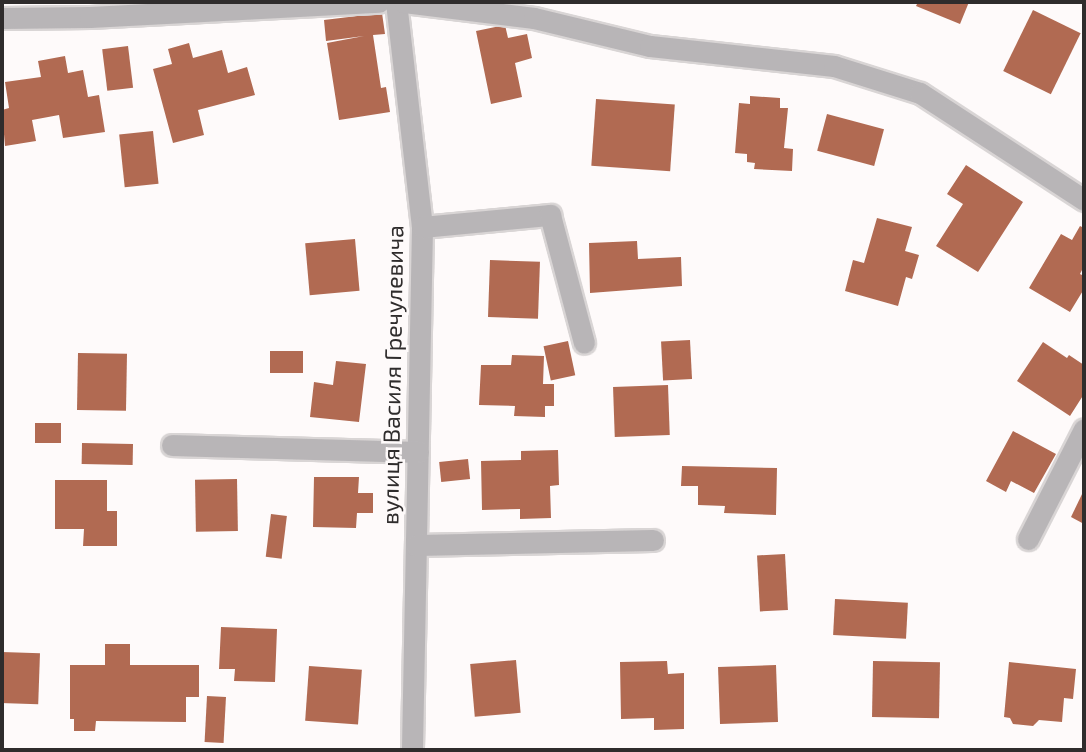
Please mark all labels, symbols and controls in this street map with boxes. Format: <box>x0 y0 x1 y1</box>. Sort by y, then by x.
street label: вулиця Василя Гречулевича <box>376 225 408 525</box>

